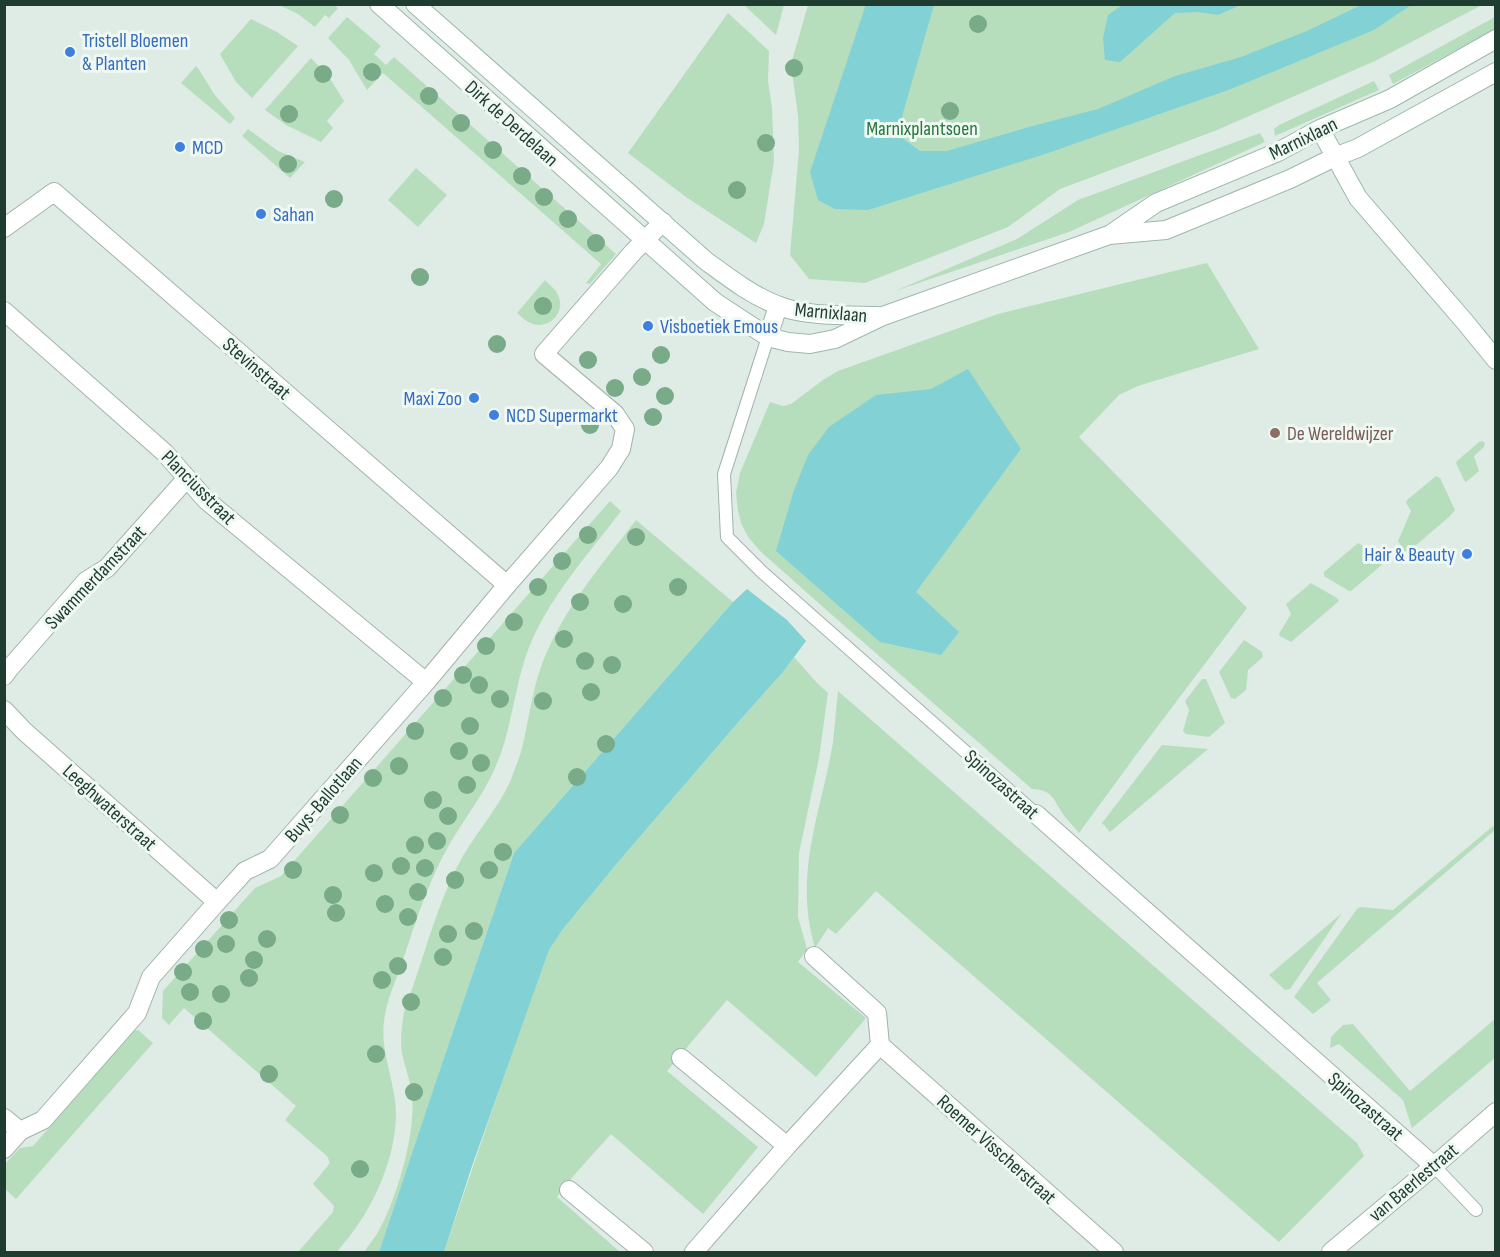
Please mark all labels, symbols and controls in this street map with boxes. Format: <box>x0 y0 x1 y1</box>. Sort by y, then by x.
place label: Tristell Bloemen & Planten <box>82 29 188 76</box>
marker: Tristell Bloemen & Planten <box>63 45 77 59</box>
street label: Dirk de Derdelaan <box>460 76 563 172</box>
street label: Marnixlaan <box>1265 112 1341 166</box>
park label: Marnixplantsoen <box>866 117 978 141</box>
place label: MCD <box>192 136 223 160</box>
marker: MCD <box>173 140 187 154</box>
place label: Sahan <box>273 203 314 227</box>
marker: Sahan <box>254 207 268 221</box>
street label: Marnixlaan <box>794 298 868 328</box>
place label: Visboetiek Emous <box>660 315 778 339</box>
marker: Visboetiek Emous <box>641 319 655 333</box>
street label: Stevinstraat <box>217 333 295 405</box>
place label: Maxi Zoo <box>404 387 462 411</box>
marker: Maxi Zoo <box>467 391 481 405</box>
place label: NCD Supermarkt <box>506 404 618 428</box>
marker: NCD Supermarkt <box>487 408 501 422</box>
place label: De Wereldwijzer <box>1287 422 1394 446</box>
marker: De Wereldwijzer <box>1268 426 1282 440</box>
street label: Planciusstraat <box>156 445 241 530</box>
street label: Swammerdamstraat <box>40 521 151 635</box>
place label: Hair & Beauty <box>1364 543 1455 567</box>
marker: Hair & Beauty <box>1460 547 1474 561</box>
street label: Spinozastraat <box>959 745 1044 825</box>
street label: Buys-Ballotlaan <box>280 752 367 847</box>
street label: Leeghwaterstraat <box>57 759 161 856</box>
street label: Spinozastraat <box>1323 1067 1408 1146</box>
street label: Roemer Visscherstraat <box>932 1090 1061 1210</box>
street label: van Baerlestraat <box>1364 1138 1463 1227</box>

